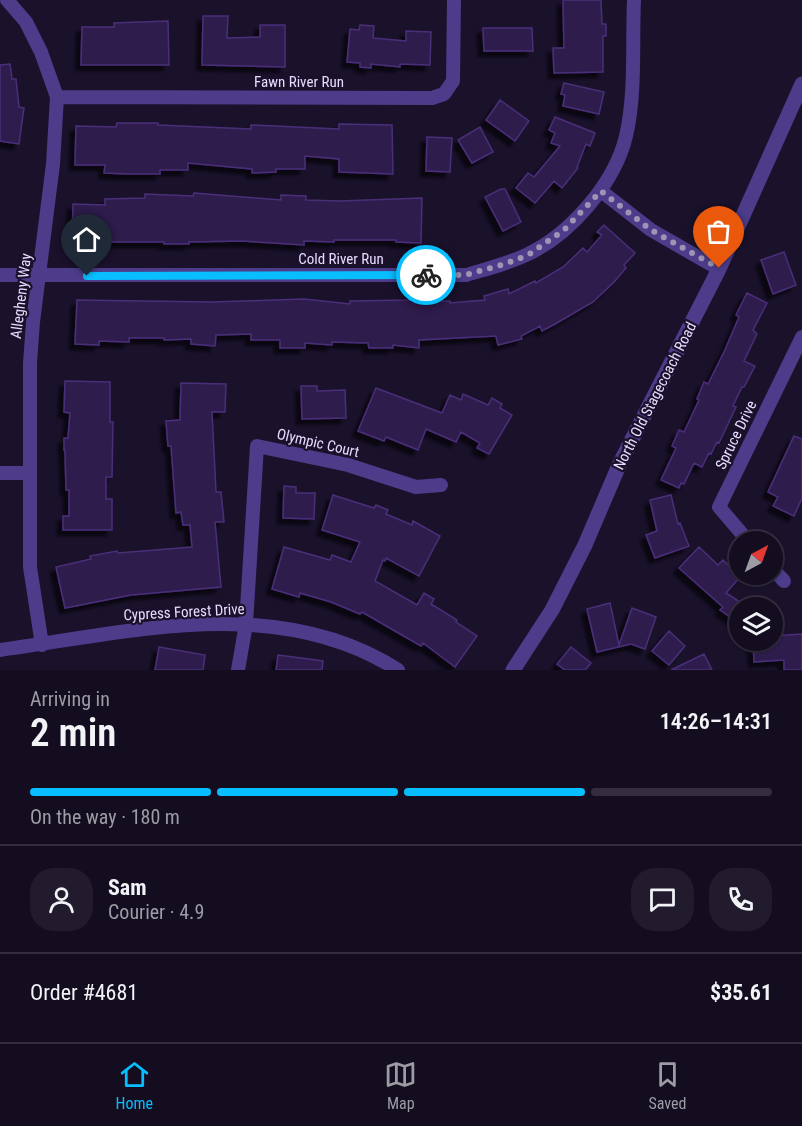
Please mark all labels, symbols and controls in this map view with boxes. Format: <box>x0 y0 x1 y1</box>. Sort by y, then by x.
street label: Fawn River Run <box>254 73 344 91</box>
pin <box>693 206 744 268</box>
pin <box>61 214 112 276</box>
icon: bag <box>702 215 735 248</box>
icon: home <box>70 223 103 256</box>
courier <box>396 245 456 305</box>
street label: Cold River Run <box>298 250 384 268</box>
street label: Allegheny Way <box>7 252 35 340</box>
icon: bike <box>410 259 443 292</box>
street label: North Old Stagecoach Road <box>610 319 700 473</box>
street label: Spruce Drive <box>712 398 760 472</box>
street label: Olympic Court <box>275 425 361 461</box>
north arrow <box>729 531 783 585</box>
map controls <box>729 531 783 651</box>
button: layers <box>729 597 783 651</box>
street label: Cypress Forest Drive <box>123 600 245 624</box>
text: Arriving in <box>30 687 110 711</box>
text: 14:26–14:31 <box>660 709 772 734</box>
text: 2 min <box>30 710 116 756</box>
text: On the way · 180 m <box>30 805 180 829</box>
button: person <box>30 868 93 931</box>
button: chat <box>631 868 694 931</box>
button: phone <box>709 868 772 931</box>
text: Sam <box>108 875 147 900</box>
text: Courier · 4.9 <box>108 900 204 924</box>
text: Order #4681 <box>30 980 138 1005</box>
text: $35.61 <box>710 980 772 1005</box>
tab: Home <box>116 1058 153 1113</box>
tab: Map <box>384 1058 417 1113</box>
tab: Saved <box>648 1058 686 1113</box>

